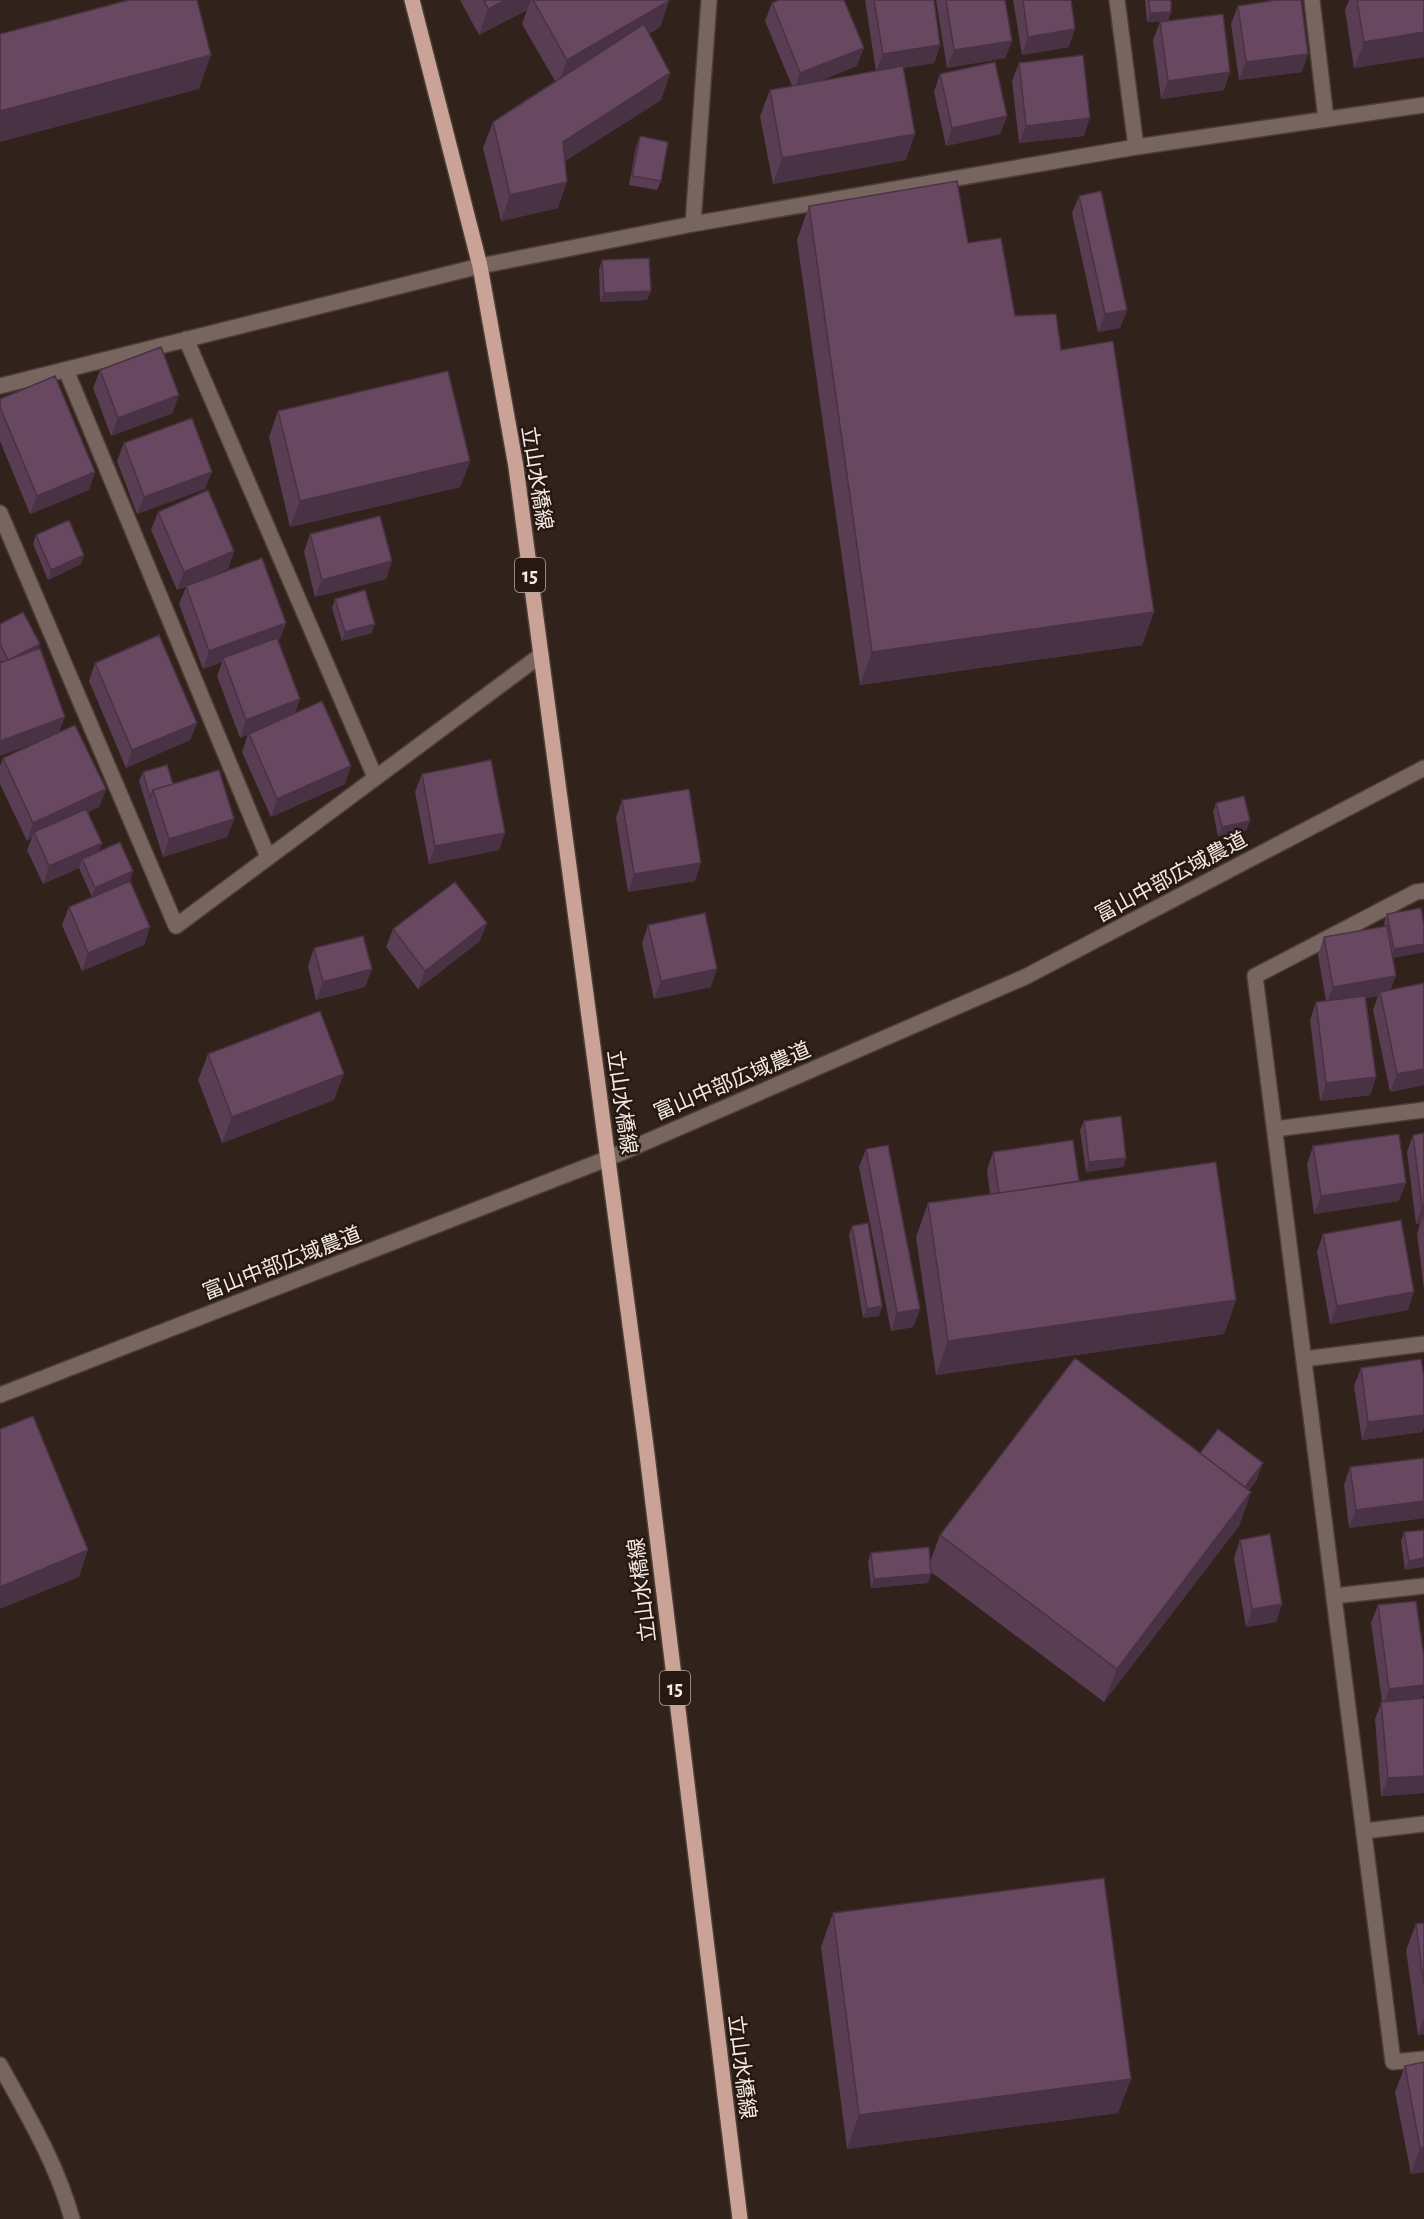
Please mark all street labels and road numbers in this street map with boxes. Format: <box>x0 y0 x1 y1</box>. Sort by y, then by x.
street label: 立山水橋線 <box>518 424 556 532</box>
road number: 15 <box>515 558 545 592</box>
street label: 富山中部広域農道 <box>1092 828 1250 926</box>
street label: 富山中部広域農道 <box>650 1038 814 1124</box>
street label: 立山水橋線 <box>604 1048 640 1156</box>
street label: 富山中部広域農道 <box>200 1223 364 1303</box>
street label: 立山水橋線 <box>625 1537 659 1643</box>
road number: 15 <box>660 1671 690 1705</box>
street label: 立山水橋線 <box>725 2014 759 2120</box>

